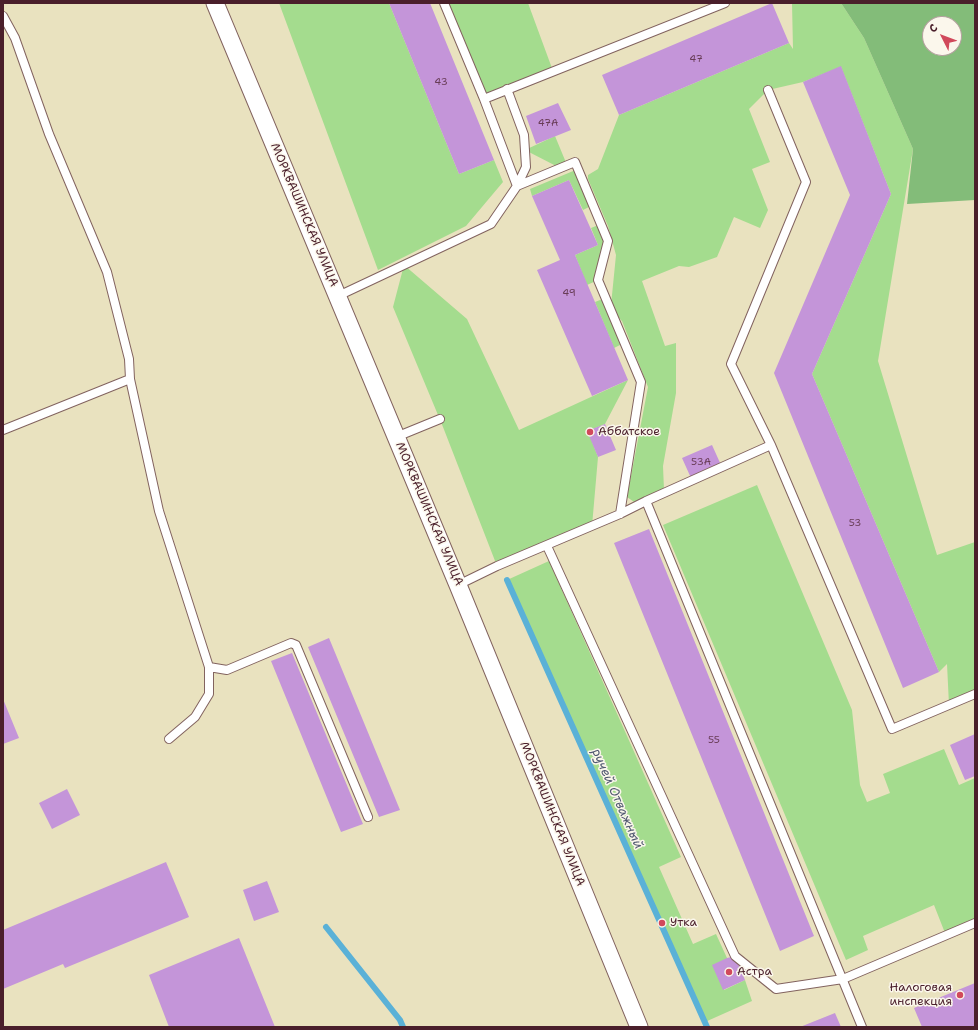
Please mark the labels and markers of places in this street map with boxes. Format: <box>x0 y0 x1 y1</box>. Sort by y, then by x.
place label: Аббатское <box>598 425 660 439</box>
marker: Аббатское <box>585 427 595 437</box>
place label: Утка <box>670 916 697 930</box>
marker: Утка <box>657 918 667 928</box>
place label: Астра <box>737 965 772 979</box>
marker: Астра <box>724 967 734 977</box>
place label: Налоговая инспекция <box>890 981 952 1009</box>
marker: Налоговая инспекция <box>955 990 965 1000</box>

